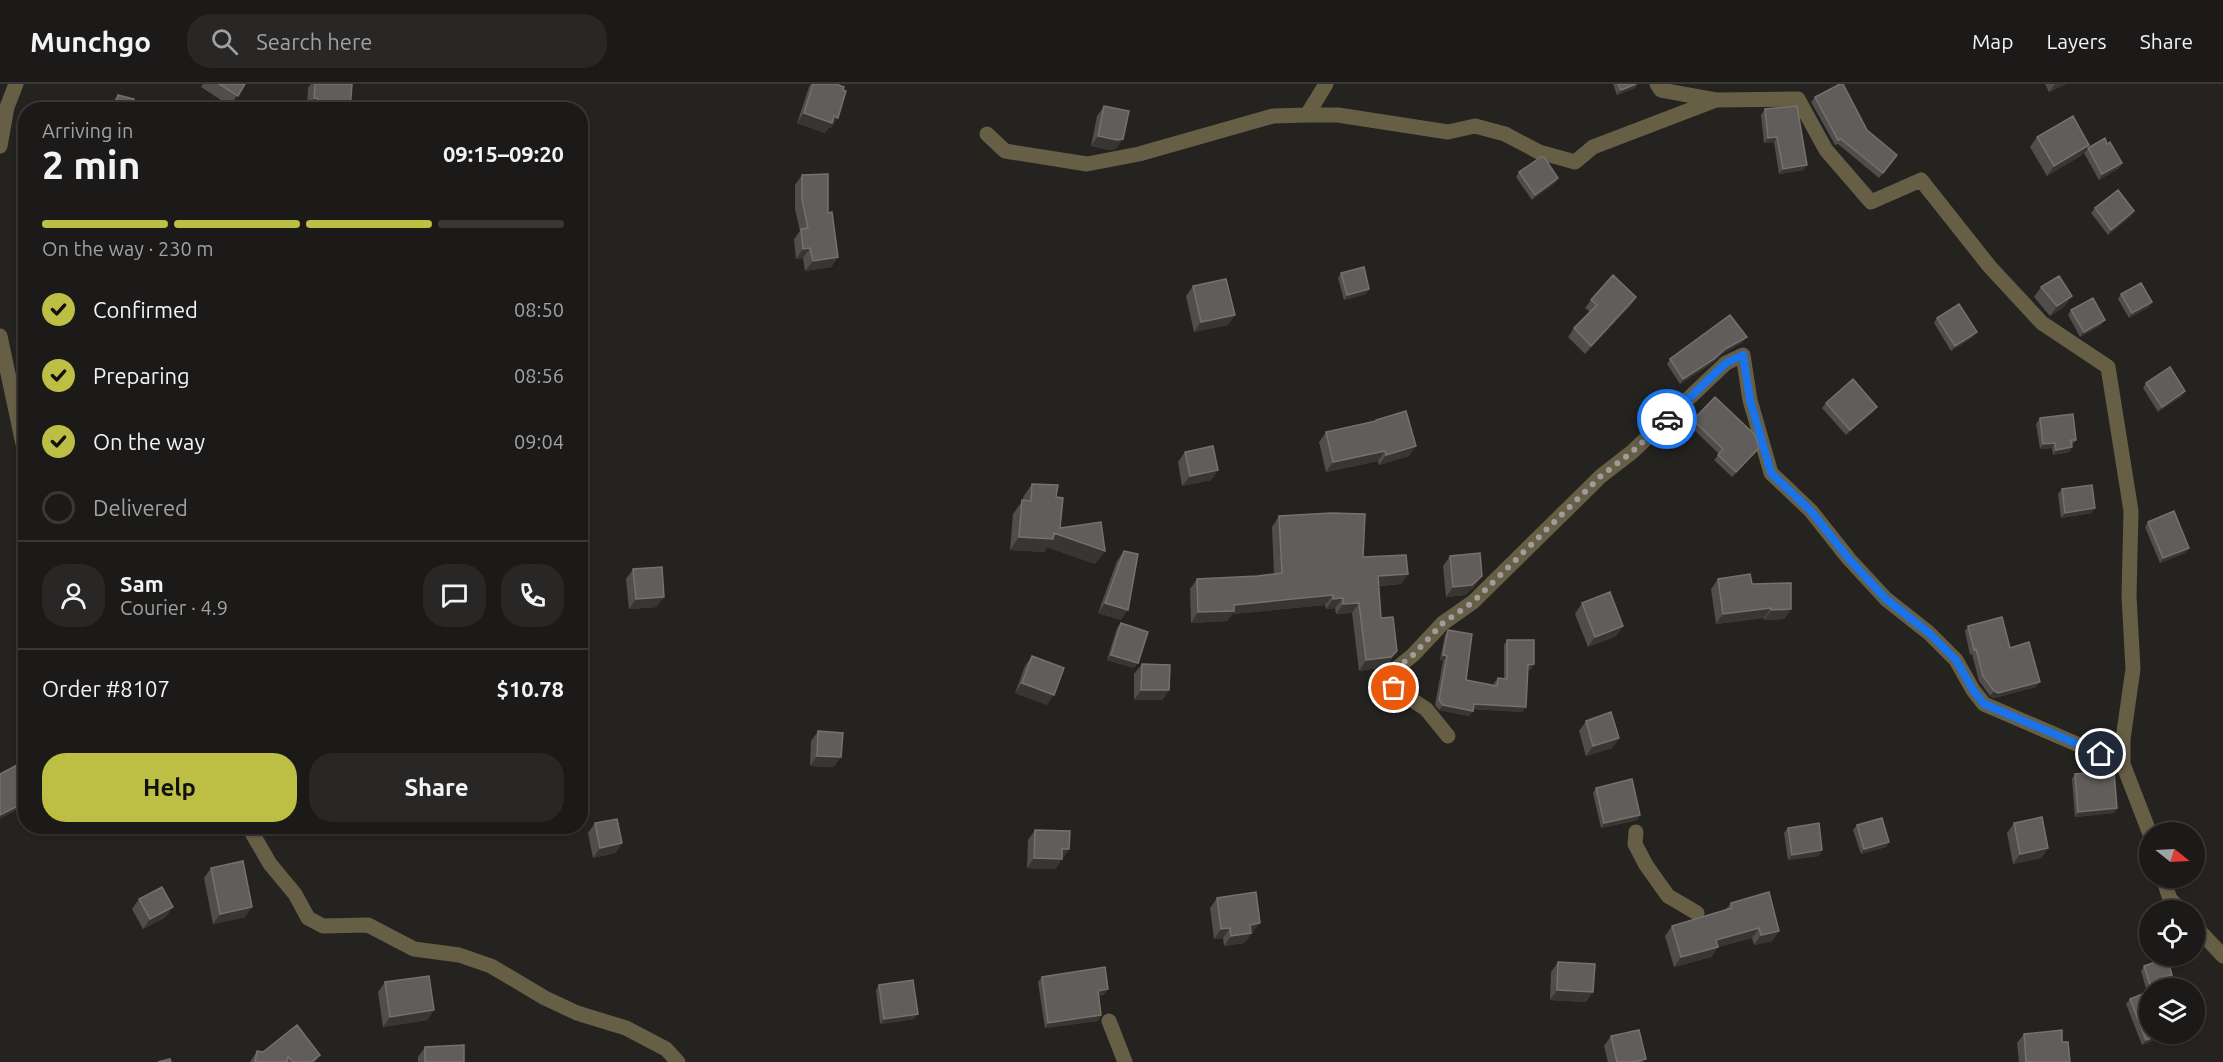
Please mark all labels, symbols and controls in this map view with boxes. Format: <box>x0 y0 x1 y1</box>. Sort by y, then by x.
search box <box>187 14 607 68</box>
icon: search <box>208 25 241 58</box>
text: Munchgo <box>30 26 151 57</box>
text: Search here <box>256 29 372 54</box>
text: Map <box>1972 29 2013 53</box>
text: Layers <box>2046 29 2107 53</box>
text: Share <box>2140 29 2193 53</box>
text: Arriving in <box>42 119 133 142</box>
text: 09:15–09:20 <box>443 141 564 166</box>
text: 2 min <box>42 143 141 186</box>
text: On the way · 230 m <box>42 237 214 260</box>
icon: check <box>42 293 75 326</box>
text: Confirmed <box>93 297 198 322</box>
text: 08:50 <box>514 298 564 321</box>
icon: check <box>42 359 75 392</box>
text: Preparing <box>93 363 190 388</box>
text: 08:56 <box>514 364 564 387</box>
courier <box>1637 389 1697 449</box>
icon: car <box>1651 403 1684 436</box>
icon: check <box>42 425 75 458</box>
text: On the way <box>93 429 205 454</box>
text: 09:04 <box>514 430 564 453</box>
text: Delivered <box>93 495 188 520</box>
button: person <box>42 564 105 627</box>
button: chat <box>423 564 486 627</box>
button: phone <box>501 564 564 627</box>
text: Sam <box>120 571 164 596</box>
text: Courier · 4.9 <box>120 596 228 619</box>
pin <box>1368 662 1419 713</box>
icon: bag <box>1377 671 1410 704</box>
text: Order #8107 <box>42 676 170 701</box>
text: $10.78 <box>497 676 564 701</box>
pin <box>2075 728 2126 779</box>
icon: home <box>2084 737 2117 770</box>
button: Help <box>42 753 297 822</box>
button: Share <box>309 753 564 822</box>
north arrow <box>2139 822 2205 888</box>
map controls <box>2139 822 2205 1044</box>
button: locate <box>2139 900 2205 966</box>
button: layers <box>2139 978 2205 1044</box>

